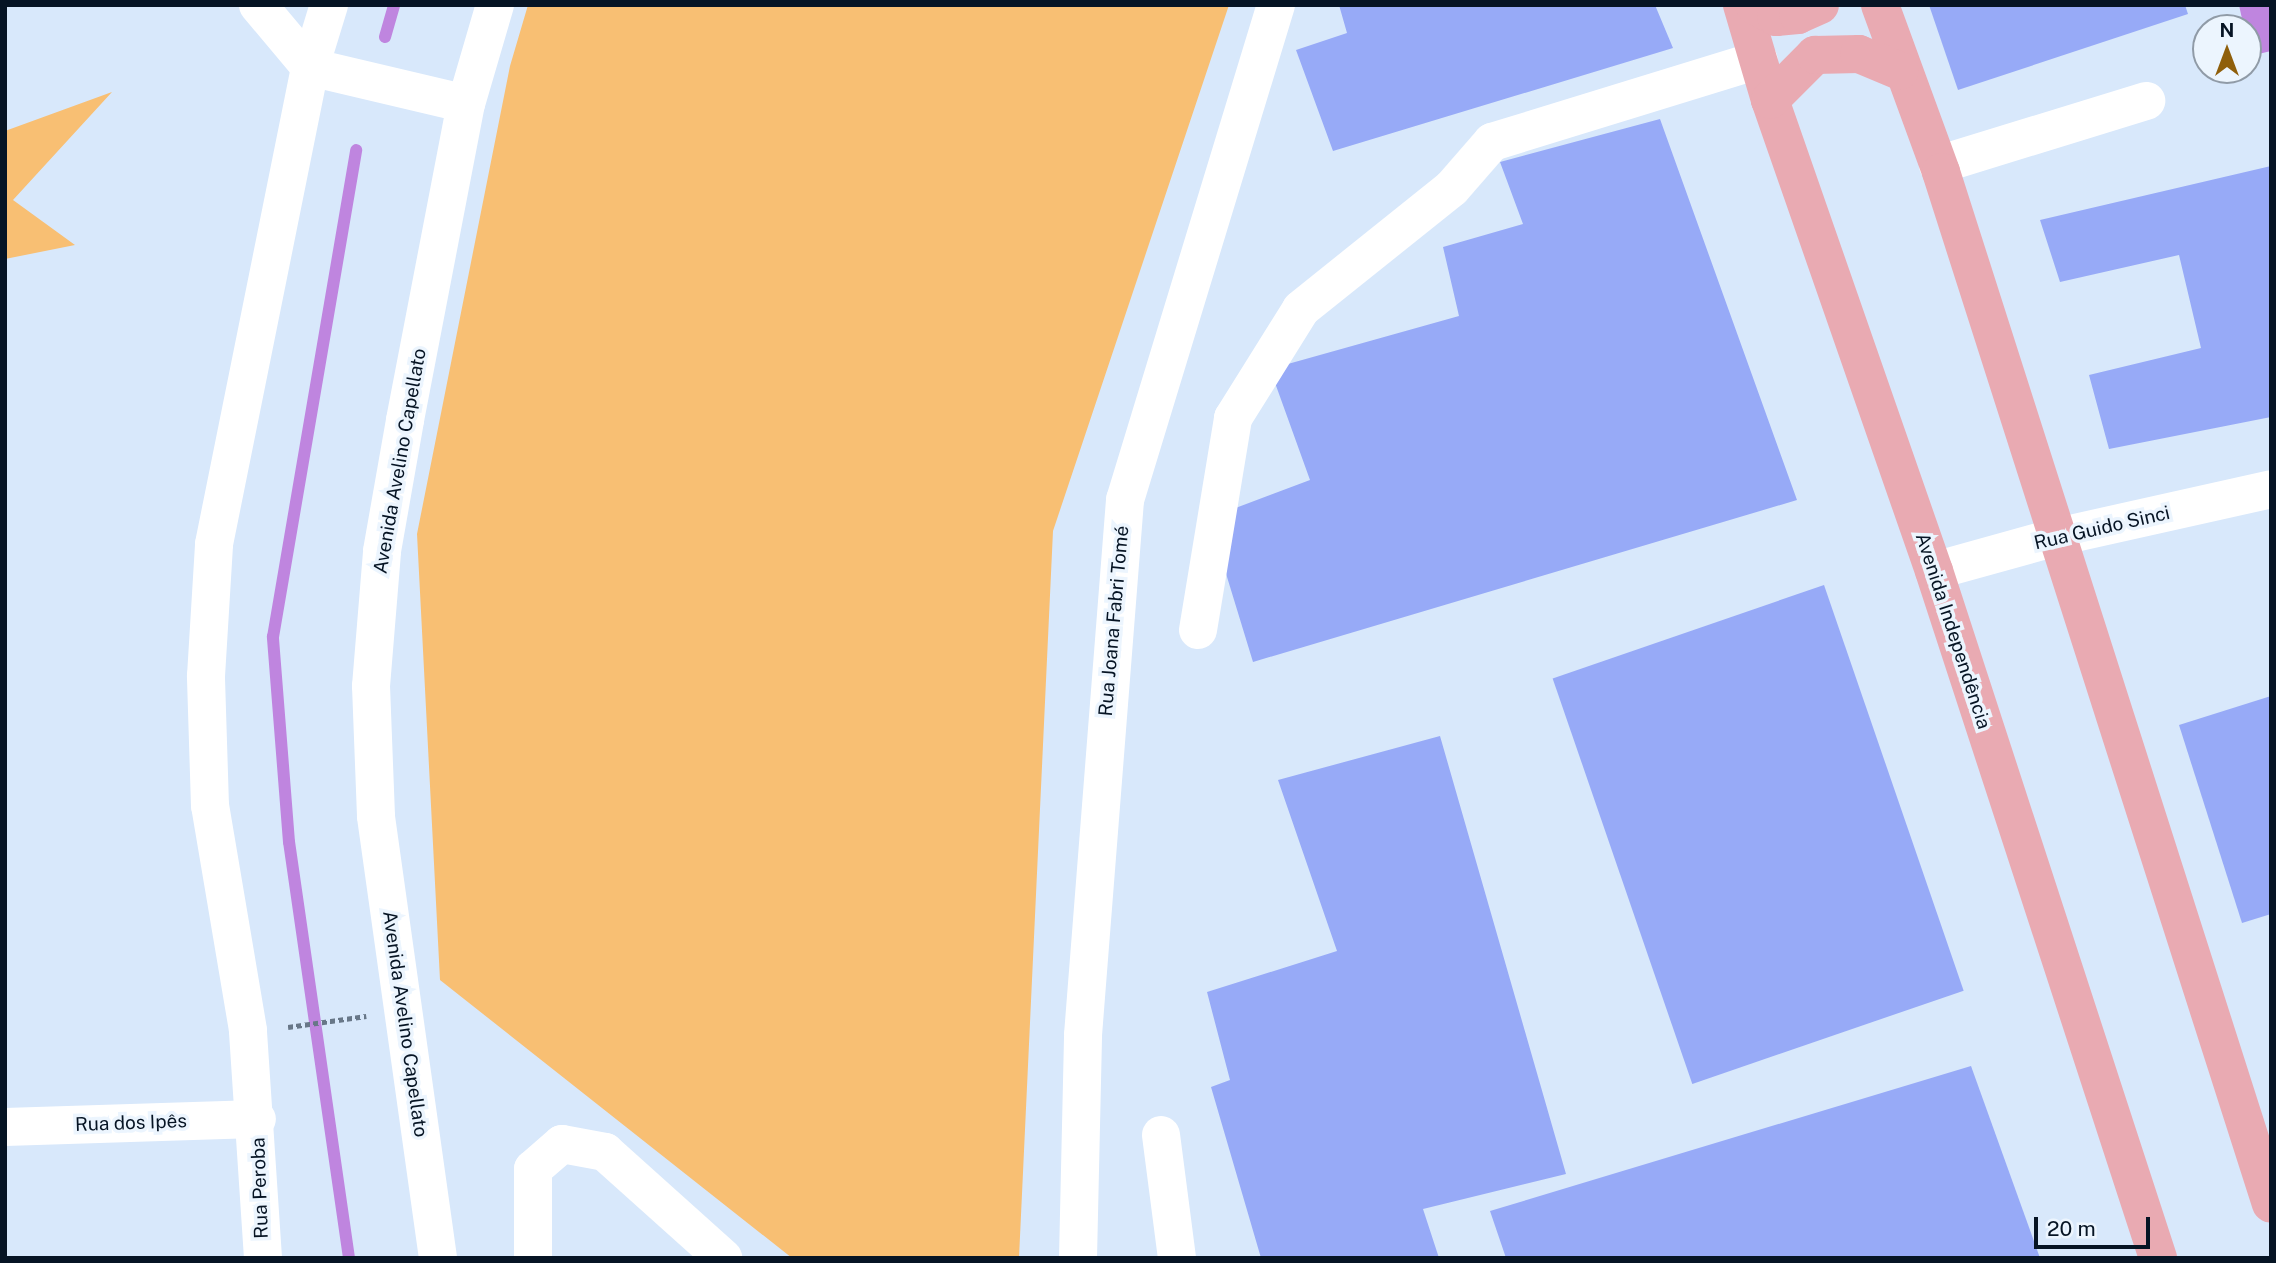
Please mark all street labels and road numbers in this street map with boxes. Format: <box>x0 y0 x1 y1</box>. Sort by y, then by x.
street label: Avenida Avelino Capellato <box>369 346 431 576</box>
street label: Rua Guido Sinci <box>2032 501 2172 555</box>
street label: Rua Joana Fabri Tomé <box>1094 525 1134 717</box>
street label: Avenida Independência <box>1911 530 1995 732</box>
street label: Avenida Avelino Capellato <box>378 909 432 1139</box>
street label: Rua dos Ipês <box>75 1110 187 1136</box>
street label: Rua Peroba <box>247 1137 273 1239</box>

